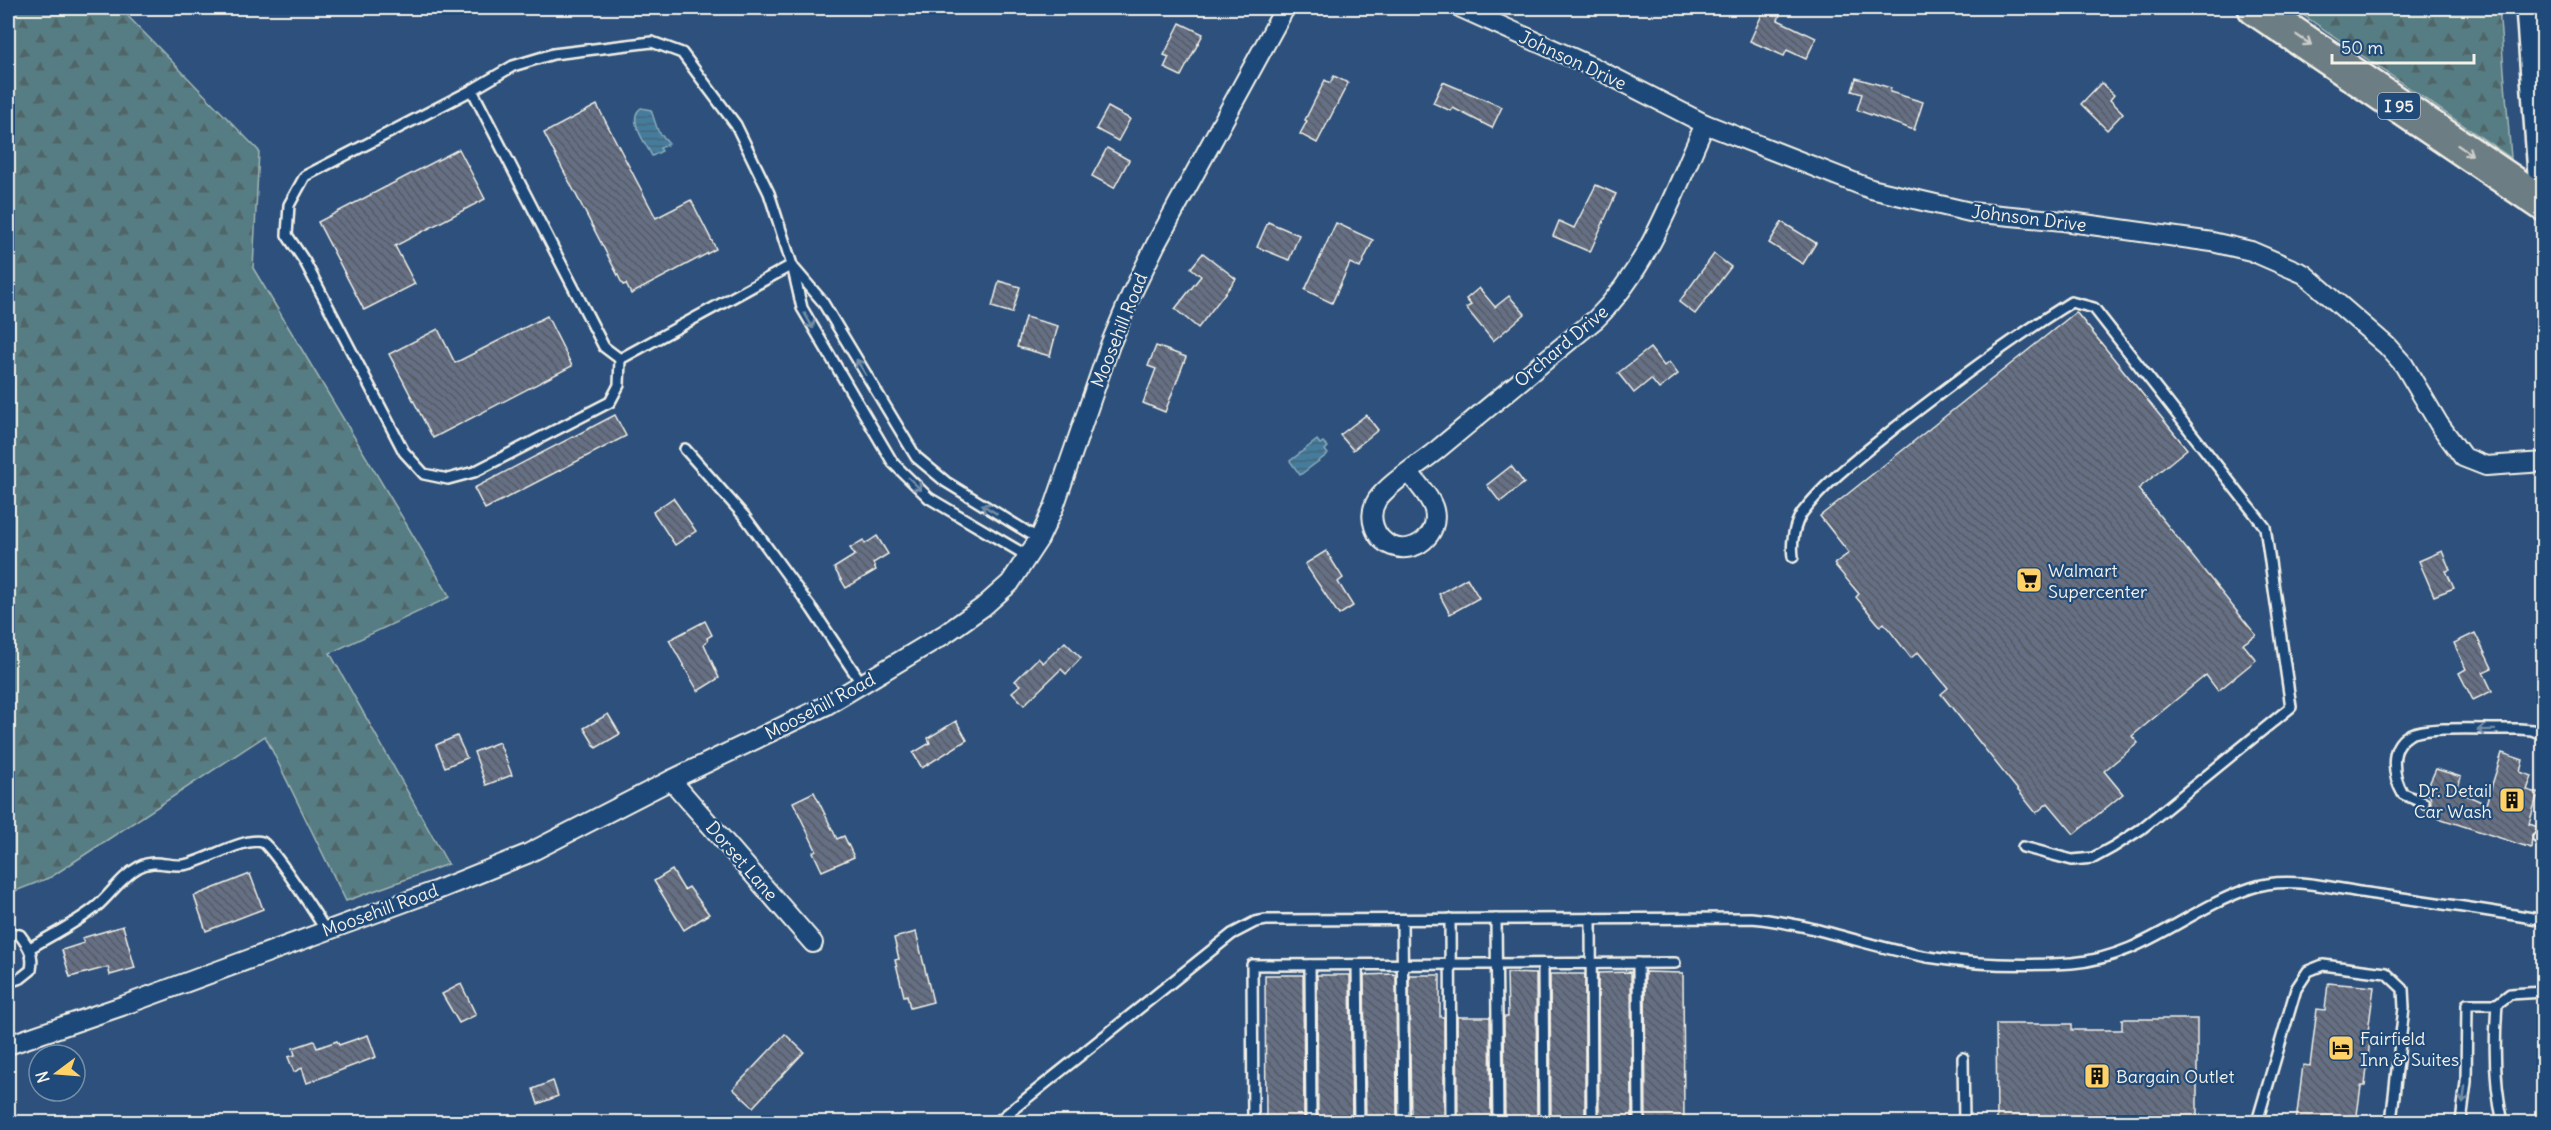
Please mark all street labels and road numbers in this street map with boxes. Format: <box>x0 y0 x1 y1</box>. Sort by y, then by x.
street label: Johnson Drive <box>1516 25 1630 95</box>
road number: I 95 <box>2378 93 2420 119</box>
street label: Johnson Drive <box>1970 200 2088 236</box>
street label: Moosehill Road <box>1086 269 1153 391</box>
street label: Orchard Drive <box>1509 300 1613 392</box>
street label: Moosehill Road <box>761 667 879 745</box>
street label: Dorset Lane <box>701 816 783 906</box>
street label: Moosehill Road <box>319 878 441 942</box>

